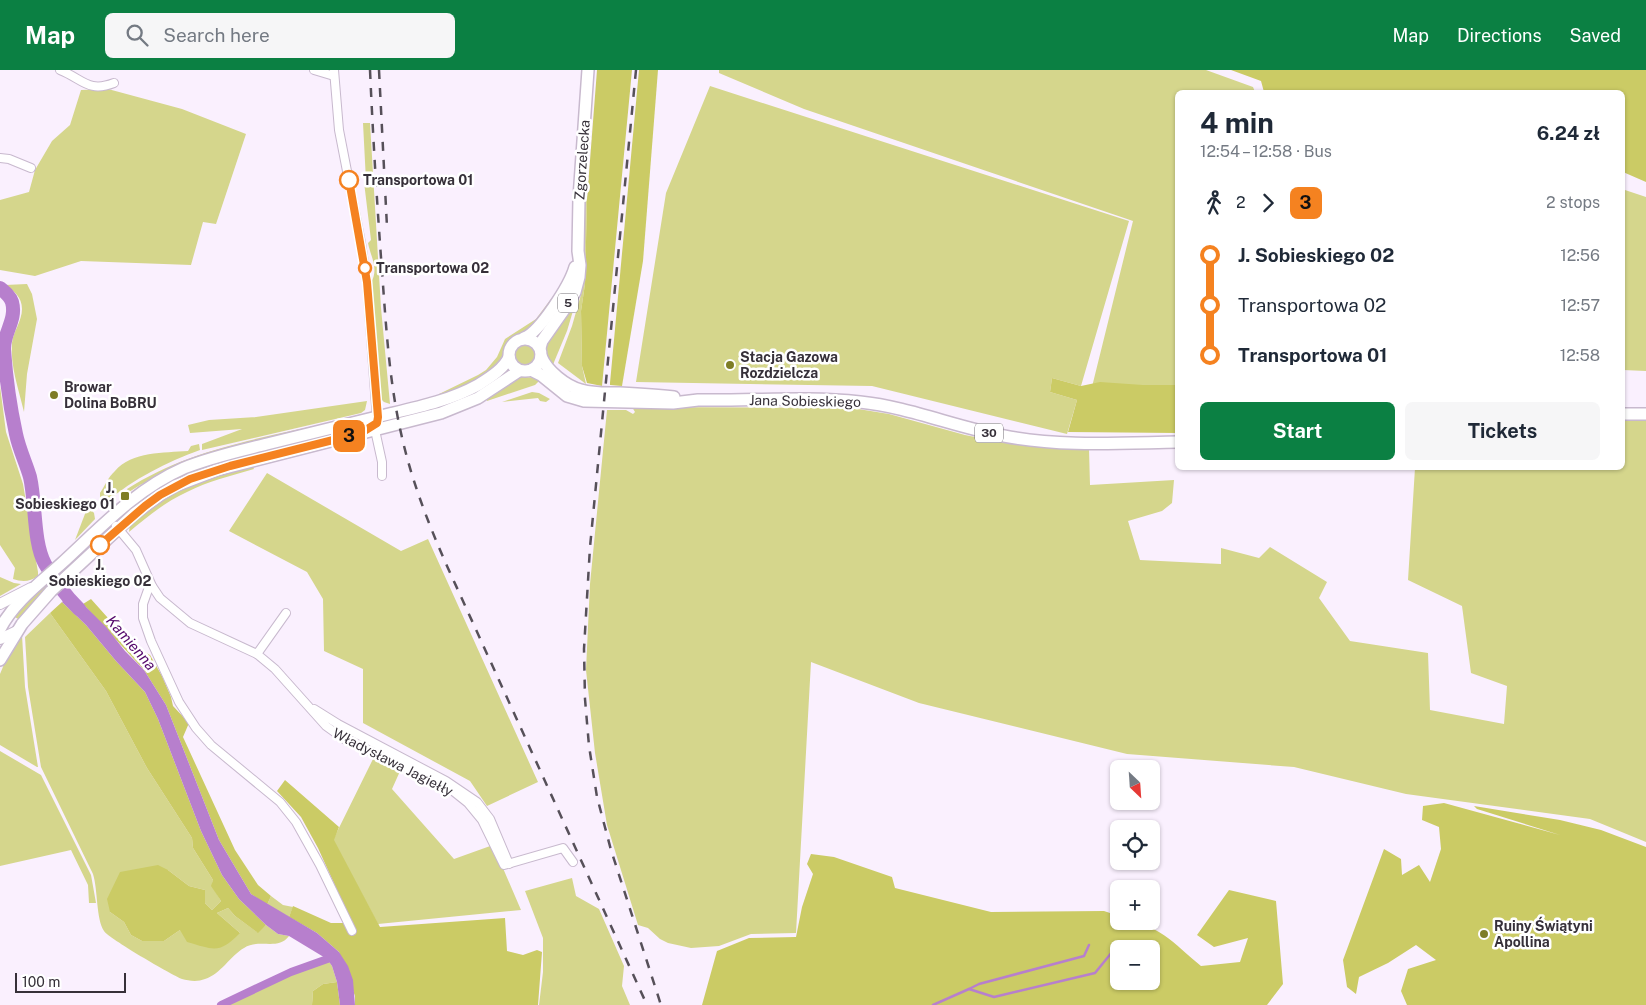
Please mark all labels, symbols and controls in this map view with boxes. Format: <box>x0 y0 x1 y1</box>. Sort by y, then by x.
search box <box>105 13 455 58</box>
text: Map <box>25 21 75 49</box>
icon: search <box>123 21 151 49</box>
text: Search here <box>163 24 270 46</box>
text: Map <box>1392 25 1429 46</box>
text: Directions <box>1457 25 1542 46</box>
text: Saved <box>1570 25 1621 46</box>
text: 4 min <box>1200 106 1274 139</box>
street label: Zgorzelecka <box>571 119 593 201</box>
text: 6.24 zł <box>1537 122 1600 144</box>
text: 12:54 – 12:58 · Bus <box>1200 142 1332 161</box>
marker: Transportowa 01 <box>339 170 359 190</box>
place label: Transportowa 01 <box>363 172 473 188</box>
icon: walk <box>1200 189 1228 217</box>
icon: forward <box>1254 189 1282 217</box>
text: 3 <box>1300 192 1312 213</box>
text: 2 <box>1236 193 1246 212</box>
text: 2 stops <box>1546 193 1600 212</box>
text: J. Sobieskiego 02 <box>1238 244 1394 266</box>
text: 12:56 <box>1560 246 1600 265</box>
place label: Transportowa 02 <box>376 260 489 276</box>
marker: Transportowa 02 <box>358 261 372 275</box>
road number: 5 <box>558 294 578 312</box>
text: Transportowa 02 <box>1238 294 1386 316</box>
text: 12:57 <box>1560 296 1600 315</box>
text: Transportowa 01 <box>1238 344 1388 366</box>
text: 12:58 <box>1560 346 1600 365</box>
place label: Stacja Gazowa Rozdzielcza <box>740 349 838 381</box>
marker: Stacja Gazowa Rozdzielcza <box>724 359 736 371</box>
place label: Browar Dolina BoBRU <box>64 379 157 411</box>
marker: Browar Dolina BoBRU <box>48 389 60 401</box>
street label: Jana Sobieskiego <box>749 392 861 410</box>
button: Start <box>1200 402 1395 460</box>
button: Tickets <box>1405 402 1600 460</box>
line badge: 3 <box>333 420 365 452</box>
road number: 30 <box>975 423 1003 442</box>
text: 3 <box>343 425 355 446</box>
place label: J. Sobieskiego 01 <box>15 480 115 512</box>
marker: J. Sobieskiego 01 <box>119 490 131 502</box>
marker: J. Sobieskiego 02 <box>90 535 110 555</box>
place label: J. Sobieskiego 02 <box>49 557 152 589</box>
water label: Kamienna <box>103 612 160 673</box>
street label: Władysława Jagiełły <box>330 725 456 800</box>
north arrow <box>1110 760 1160 810</box>
map controls <box>1110 760 1160 990</box>
button: locate <box>1110 820 1160 870</box>
button: + <box>1110 880 1160 930</box>
place label: Ruiny Świątyni Apollina <box>1494 916 1593 950</box>
marker: Ruiny Świątyni Apollina <box>1478 928 1490 940</box>
button: − <box>1110 940 1160 990</box>
scale bar <box>15 970 126 993</box>
text: 100 m <box>22 974 60 990</box>

